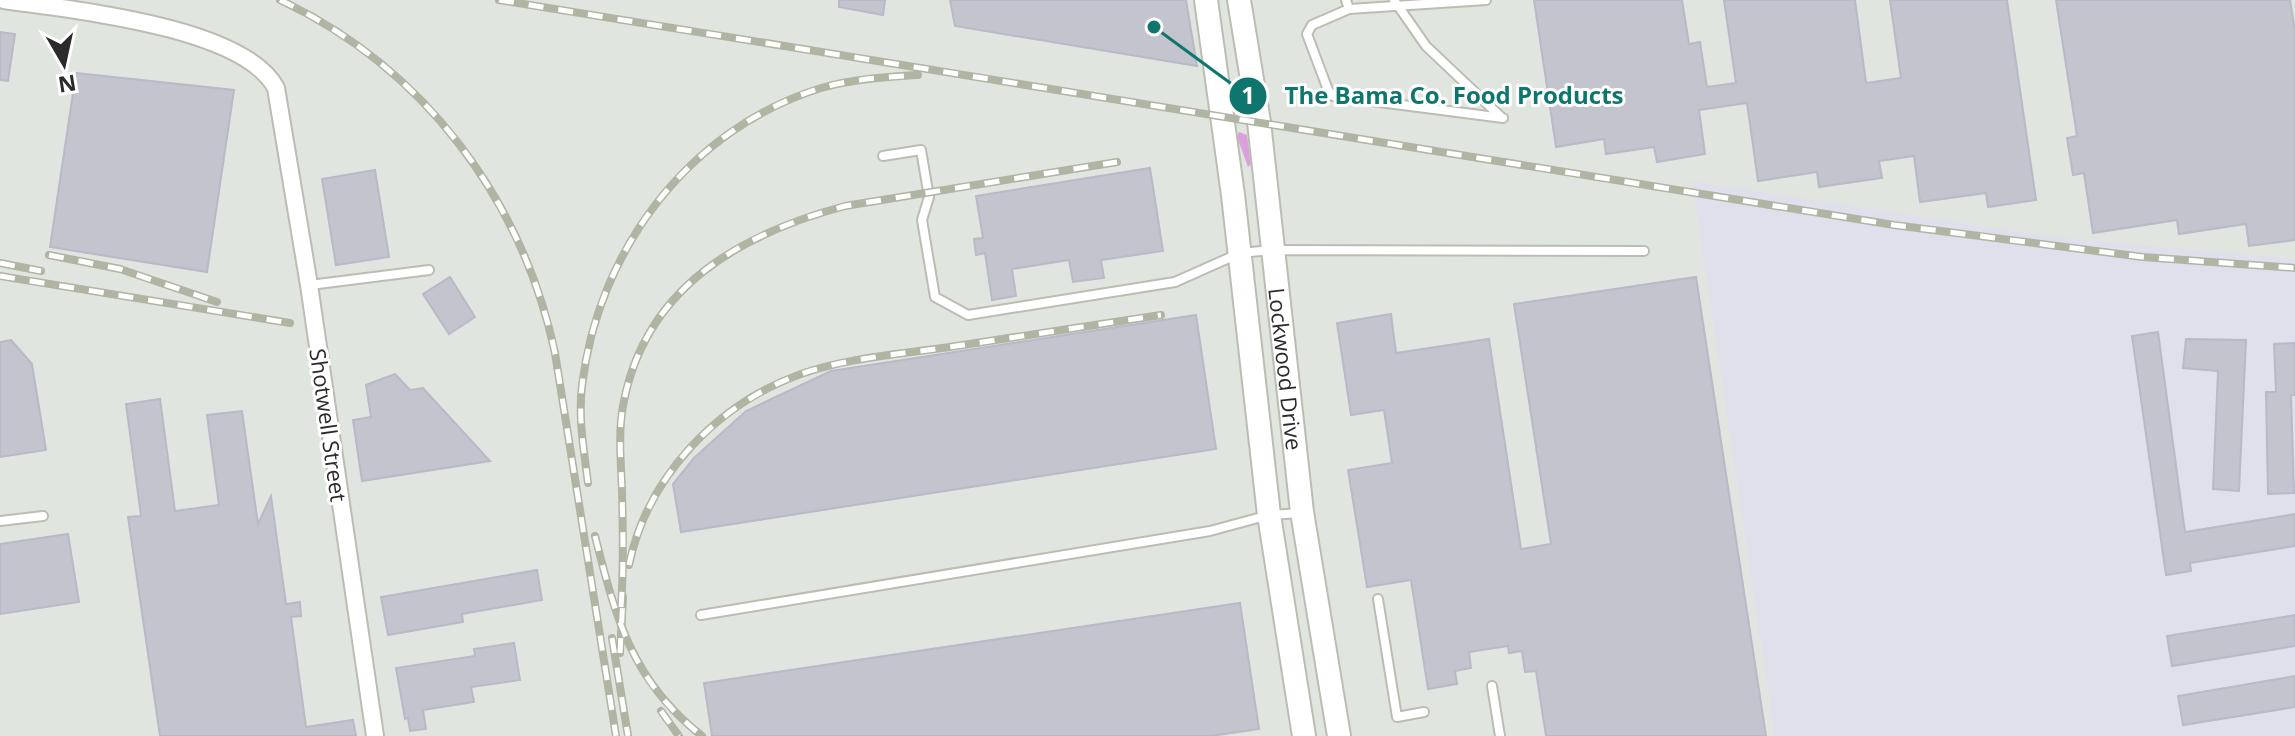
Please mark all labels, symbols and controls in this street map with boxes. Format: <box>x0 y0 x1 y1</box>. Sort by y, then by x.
north arrow <box>24 24 104 104</box>
text: N <box>56 69 78 101</box>
callout: The Bama Co. Food Products <box>1228 72 1639 120</box>
text: 1 <box>1241 78 1255 111</box>
text: The Bama Co. Food Products <box>1284 78 1624 111</box>
street label: Lockwood Drive <box>1262 286 1310 452</box>
street label: Shotwell Street <box>303 347 355 504</box>

